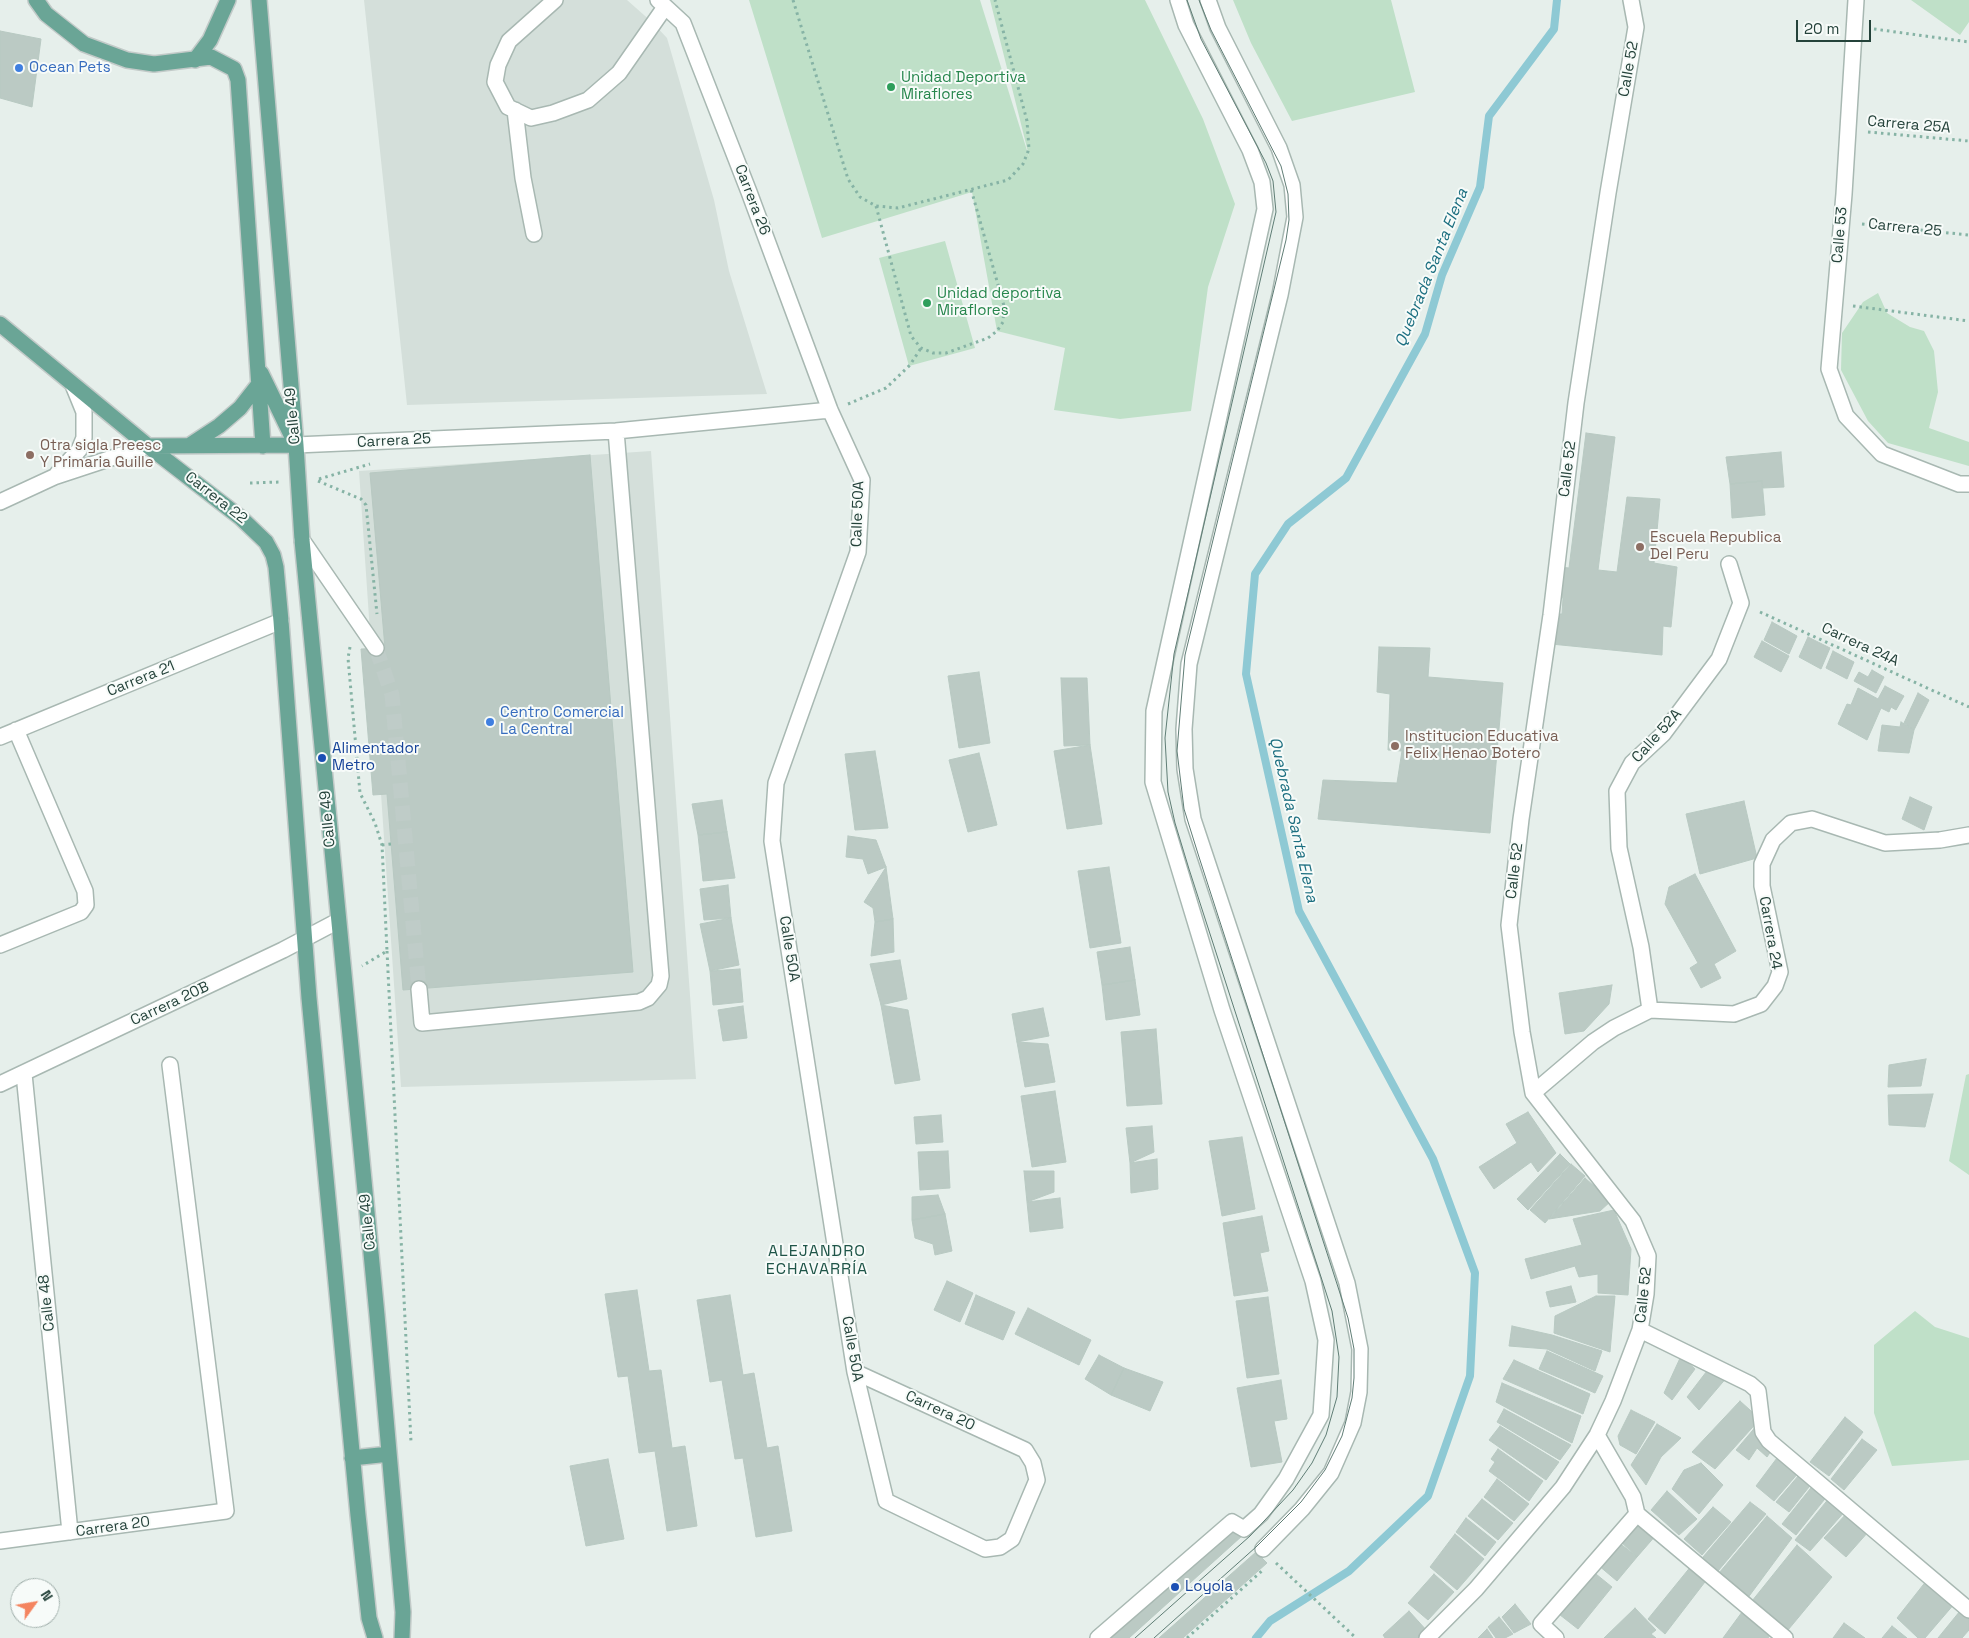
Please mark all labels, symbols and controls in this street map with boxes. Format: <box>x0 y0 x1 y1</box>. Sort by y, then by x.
scale bar <box>1799 10 1874 42</box>
text: 20 m <box>1804 19 1839 38</box>
street label: Calle 52 <box>1615 40 1643 98</box>
place label: Ocean Pets <box>29 59 111 77</box>
marker: Ocean Pets <box>13 62 25 74</box>
place label: Unidad Deportiva Miraflores <box>901 69 1026 104</box>
marker: Unidad Deportiva Miraflores <box>885 81 897 93</box>
street label: Carrera 25A <box>1867 112 1951 138</box>
street label: Carrera 26 <box>730 162 774 238</box>
water label: Quebrada Santa Elena <box>1391 186 1473 350</box>
street label: Calle 53 <box>1829 206 1851 264</box>
street label: Carrera 25 <box>1867 215 1943 241</box>
place label: Unidad deportiva Miraflores <box>937 285 1062 320</box>
marker: Unidad deportiva Miraflores <box>921 297 933 309</box>
street label: Calle 49 <box>282 387 304 445</box>
street label: Carrera 25 <box>357 430 431 452</box>
place label: Otra sigla Preesc Y Primaria Guille <box>40 437 161 472</box>
street label: Calle 52 <box>1556 440 1580 498</box>
marker: Otra sigla Preesc Y Primaria Guille <box>24 449 36 461</box>
street label: Carrera 22 <box>181 468 251 528</box>
street label: Calle 50A <box>848 481 868 547</box>
place label: Escuela Republica Del Peru <box>1650 529 1781 564</box>
marker: Escuela Republica Del Peru <box>1634 541 1646 553</box>
street label: Carrera 24A <box>1818 619 1902 671</box>
street label: Carrera 21 <box>105 657 177 701</box>
place label: Centro Comercial La Central <box>500 704 624 739</box>
street label: Calle 52A <box>1628 706 1686 766</box>
marker: Centro Comercial La Central <box>484 716 496 728</box>
place label: Institucion Educativa Felix Henao Botero <box>1405 728 1559 763</box>
water label: Quebrada Santa Elena <box>1265 735 1321 905</box>
place label: Alimentador Metro <box>332 740 419 775</box>
marker: Institucion Educativa Felix Henao Botero <box>1389 740 1401 752</box>
marker: Alimentador Metro <box>316 752 328 764</box>
street label: Calle 49 <box>317 790 339 848</box>
street label: Calle 52 <box>1503 842 1527 900</box>
street label: Carrera 24 <box>1755 895 1785 971</box>
street label: Calle 50A <box>775 915 803 983</box>
street label: Carrera 20B <box>128 978 212 1030</box>
street label: Calle 49 <box>356 1193 380 1251</box>
district label: ALEJANDRO ECHAVARRÍA <box>765 1242 869 1280</box>
street label: Calle 52 <box>1632 1266 1656 1324</box>
street label: Calle 48 <box>35 1274 59 1332</box>
street label: Calle 50A <box>837 1315 867 1383</box>
street label: Carrera 20 <box>902 1387 978 1435</box>
street label: Carrera 20 <box>75 1513 151 1541</box>
north arrow <box>10 1578 60 1628</box>
place label: Loyola <box>1185 1578 1233 1596</box>
marker: Loyola <box>1169 1581 1181 1593</box>
text: N <box>37 1587 57 1604</box>

